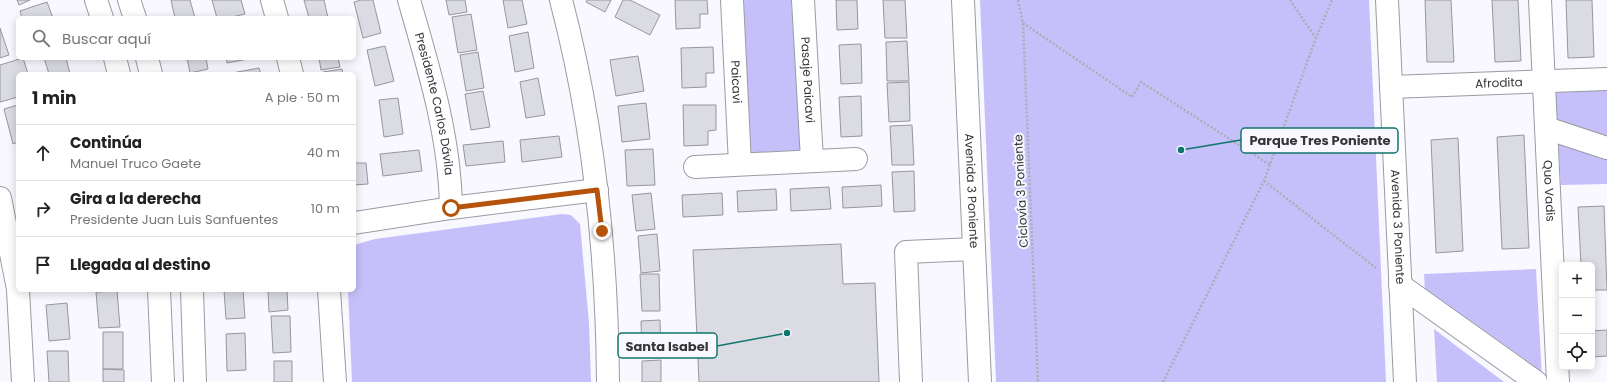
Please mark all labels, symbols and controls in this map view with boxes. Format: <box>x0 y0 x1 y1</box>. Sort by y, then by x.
search box <box>16 16 356 60</box>
icon: search <box>30 27 52 49</box>
text: Buscar aquí <box>62 28 151 49</box>
street label: Presidente Carlos Dávila <box>411 30 458 176</box>
street label: Pasaje Paicavi <box>797 36 819 123</box>
street label: Paicavi <box>727 60 746 104</box>
street label: Afrodita <box>1475 73 1523 92</box>
text: 1 min <box>32 86 76 110</box>
text: A pie · 50 m <box>265 88 340 107</box>
callout: Parque Tres Poniente <box>1241 128 1398 153</box>
text: Parque Tres Poniente <box>1249 131 1391 150</box>
text: Continúa <box>70 132 142 153</box>
street label: Avenida 3 Poniente <box>961 133 983 249</box>
street label: Ciclovía 3 Poniente <box>1009 134 1032 248</box>
icon: ahead <box>32 142 54 164</box>
text: 40 m <box>307 143 340 162</box>
text: Manuel Truco Gaete <box>70 154 201 173</box>
street label: Quo Vadis <box>1540 160 1559 222</box>
street label: Avenida 3 Poniente <box>1387 169 1409 285</box>
text: Gira a la derecha <box>70 188 201 209</box>
icon: right <box>32 198 54 220</box>
text: 10 m <box>311 199 340 218</box>
route start <box>442 199 460 217</box>
text: Presidente Juan Luis Sanfuentes <box>70 210 278 229</box>
route end <box>593 222 611 240</box>
icon: arrive <box>32 254 54 276</box>
text: Llegada al destino <box>70 254 211 275</box>
map controls <box>1559 262 1595 370</box>
button: + <box>1559 262 1595 298</box>
button: − <box>1559 298 1595 334</box>
callout: Santa Isabel <box>618 333 717 358</box>
button: locate <box>1559 334 1595 370</box>
text: Santa Isabel <box>625 337 709 356</box>

